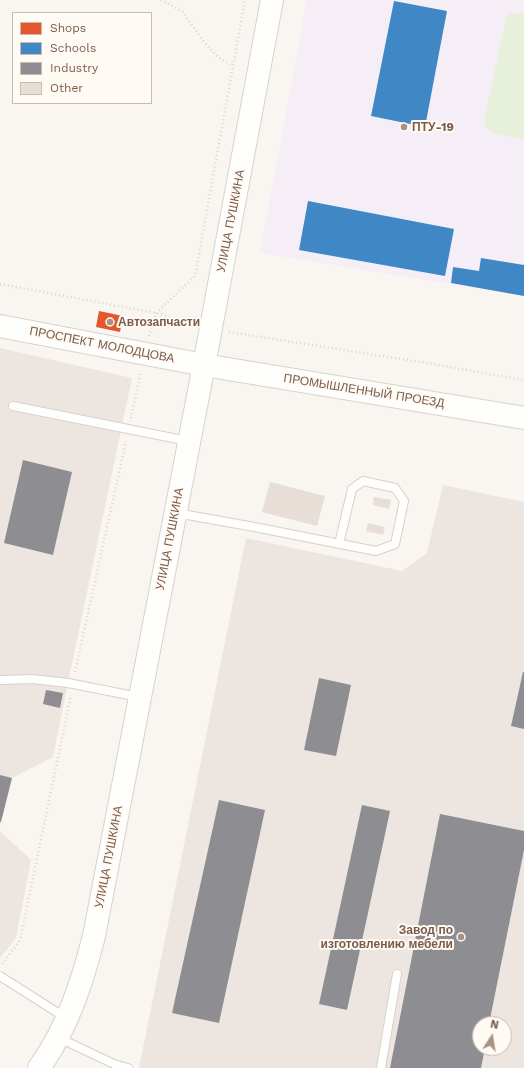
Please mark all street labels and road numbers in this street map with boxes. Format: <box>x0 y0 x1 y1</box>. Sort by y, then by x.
street label: УЛИЦА ПУШКИНА <box>214 168 248 274</box>
street label: ПРОСПЕКТ МОЛОДЦОВА <box>28 324 176 366</box>
street label: ПРОМЫШЛЕННЫЙ ПРОЕЗД <box>283 371 445 411</box>
street label: УЛИЦА ПУШКИНА <box>153 486 187 592</box>
street label: УЛИЦА ПУШКИНА <box>92 804 126 910</box>

